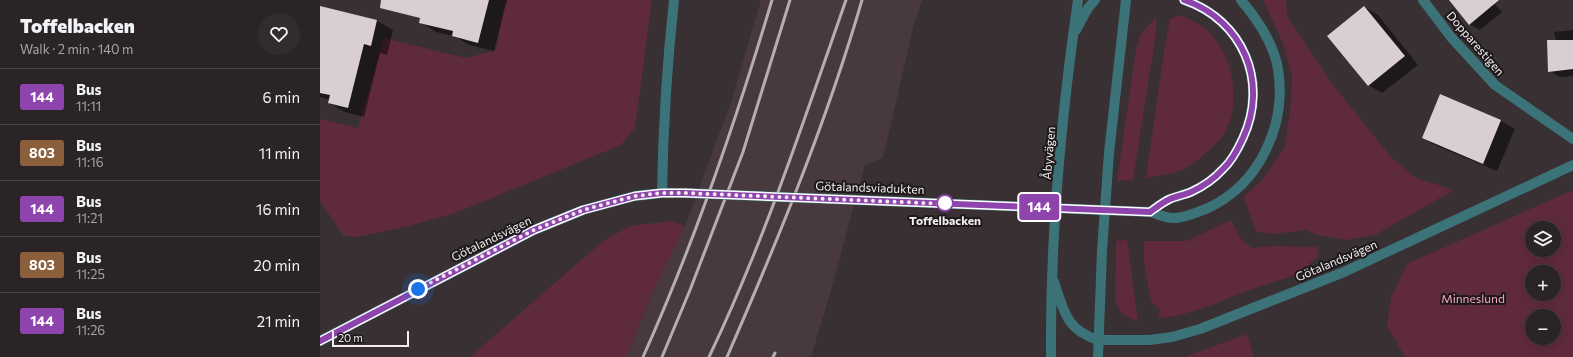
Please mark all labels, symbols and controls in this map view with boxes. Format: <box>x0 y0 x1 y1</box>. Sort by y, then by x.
street label: Dopparestigen <box>1444 8 1508 78</box>
button: heart <box>258 13 300 55</box>
text: Toffelbacken <box>20 14 135 37</box>
text: Walk · 2 min · 140 m <box>20 41 133 57</box>
text: Bus <box>76 80 101 98</box>
text: 144 <box>30 88 54 105</box>
text: 6 min <box>262 88 300 106</box>
text: 11:11 <box>76 98 101 114</box>
street label: Åbyvägen <box>1039 126 1057 180</box>
text: Bus <box>76 136 101 154</box>
text: 803 <box>29 144 55 161</box>
text: 11 min <box>259 144 300 162</box>
text: 11:16 <box>76 154 104 170</box>
street label: Götalandsviadukten <box>815 178 925 196</box>
text: Bus <box>76 192 101 210</box>
marker: Toffelbacken <box>936 194 954 212</box>
line badge: 144 <box>1016 194 1062 220</box>
text: 144 <box>1027 198 1051 215</box>
text: 144 <box>30 200 54 217</box>
text: 16 min <box>256 200 300 218</box>
text: 11:21 <box>76 210 103 226</box>
street label: Götalandsvägen <box>449 213 533 263</box>
place label: Toffelbacken <box>909 213 981 227</box>
map controls <box>1525 221 1561 345</box>
button: layers <box>1525 221 1561 257</box>
street label: Götalandsvägen <box>1293 236 1379 284</box>
text: Bus <box>76 248 101 266</box>
text: 803 <box>29 256 55 273</box>
text: 20 min <box>254 256 300 274</box>
button: + <box>1525 265 1561 301</box>
text: 11:25 <box>76 266 105 282</box>
your location <box>408 279 428 299</box>
park label: Minneslund <box>1441 291 1505 305</box>
text: Bus <box>76 304 101 322</box>
button: − <box>1525 309 1561 345</box>
text: 144 <box>30 312 54 329</box>
text: 21 min <box>257 312 300 330</box>
text: 11:26 <box>76 322 105 338</box>
scale bar <box>332 329 409 348</box>
text: 20 m <box>338 331 363 344</box>

